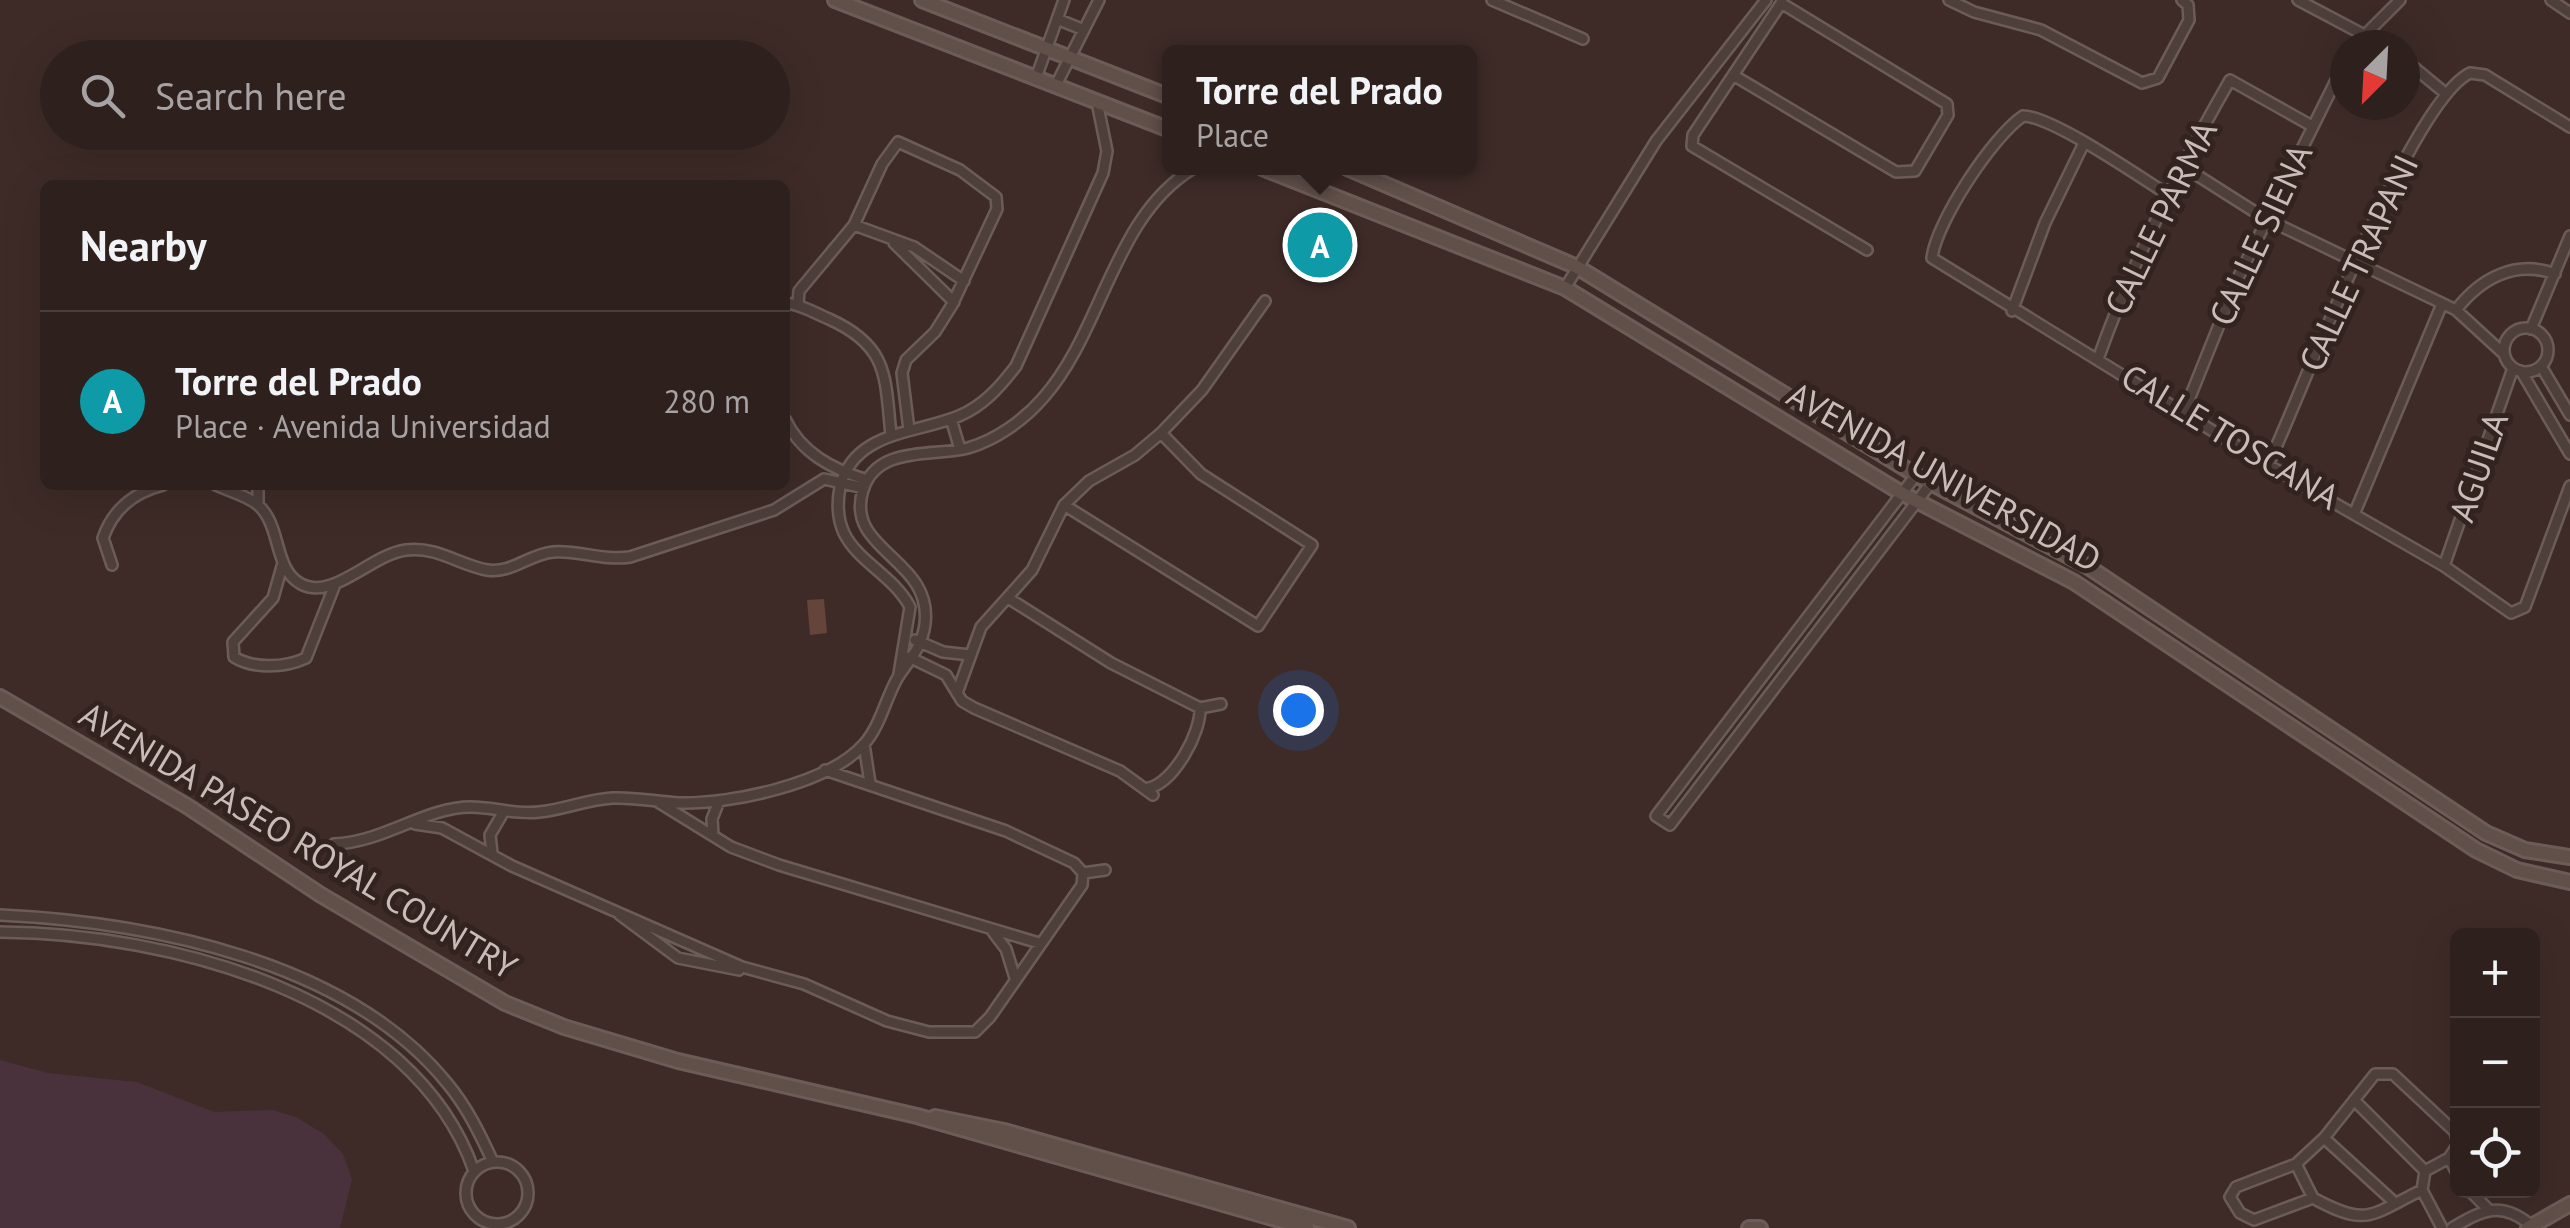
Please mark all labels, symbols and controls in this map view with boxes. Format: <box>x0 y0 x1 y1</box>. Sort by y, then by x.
north arrow <box>2330 30 2420 120</box>
search box <box>40 40 790 150</box>
popup <box>1162 45 1477 175</box>
text: Torre del Prado <box>1196 65 1443 114</box>
icon: search <box>75 68 130 123</box>
text: Search here <box>155 71 347 120</box>
street label: CALLE PARMA <box>2093 112 2227 322</box>
text: Place <box>1196 114 1269 156</box>
street label: CALLE SIENA <box>2198 136 2322 333</box>
street label: CALLE TRAPANI <box>2288 147 2428 378</box>
pin: A <box>1288 208 1352 282</box>
text: Nearby <box>80 218 207 273</box>
street label: CALLE TOSCANA <box>2113 353 2348 520</box>
text: Torre del Prado <box>175 356 422 405</box>
street label: AVENIDA UNIVERSIDAD <box>1779 371 2110 582</box>
text: A <box>103 380 122 422</box>
text: 280 m <box>663 380 750 422</box>
text: Place · Avenida Universidad <box>175 405 551 447</box>
street label: AGUILA <box>2438 405 2518 527</box>
your location <box>1273 685 1324 736</box>
street label: AVENIDA PASEO ROYAL COUNTRY <box>71 691 526 990</box>
map controls <box>2450 928 2540 1198</box>
button: + <box>2450 928 2540 1018</box>
button: − <box>2450 1018 2540 1108</box>
button: locate <box>2450 1108 2540 1198</box>

